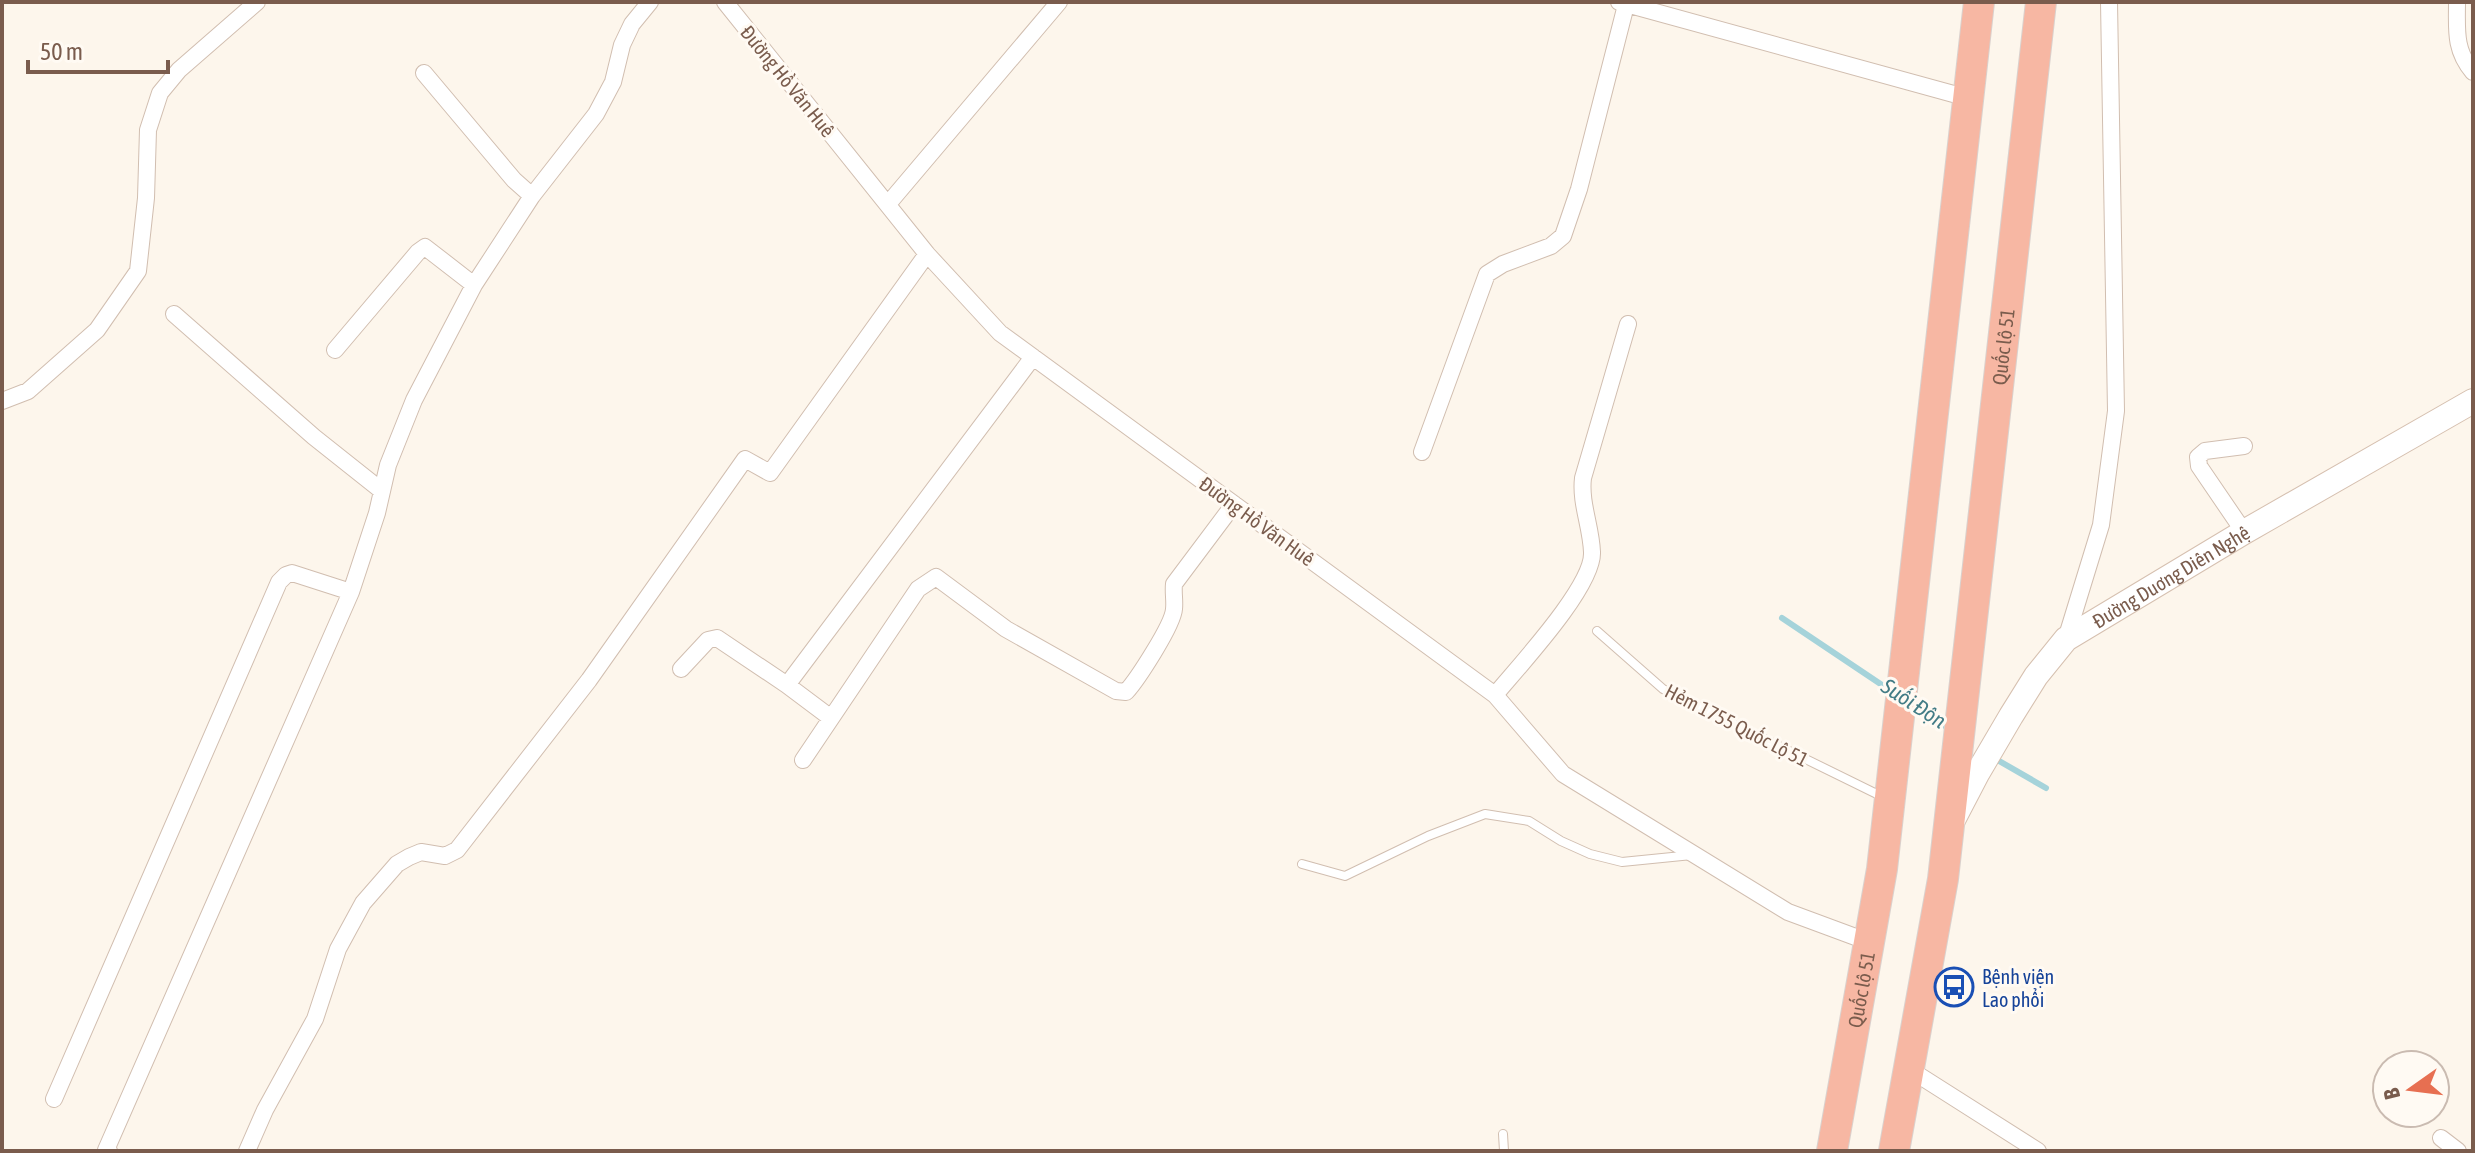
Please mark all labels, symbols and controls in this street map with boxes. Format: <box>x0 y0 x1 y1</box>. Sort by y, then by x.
street label: Đường Hồ Văn Huê <box>736 21 840 141</box>
scale bar <box>28 24 168 74</box>
text: 50 m <box>40 38 83 65</box>
street label: Quốc lộ 51 <box>1987 307 2018 386</box>
street label: Đường Hồ Văn Huê <box>1195 472 1319 570</box>
street label: Đường Duơng Diên Nghệ <box>2088 520 2253 632</box>
water label: Suối Độn <box>1876 672 1951 734</box>
street label: Hẻm 1755 Quốc Lộ 51 <box>1662 679 1812 771</box>
street label: Quốc lộ 51 <box>1843 950 1879 1029</box>
place label: Bệnh viện Lao phổi <box>1982 965 2054 1011</box>
bus stop icon: Bệnh viện Lao phổi <box>1933 966 1975 1008</box>
north arrow <box>2371 1049 2451 1129</box>
text: B <box>2378 1085 2405 1102</box>

